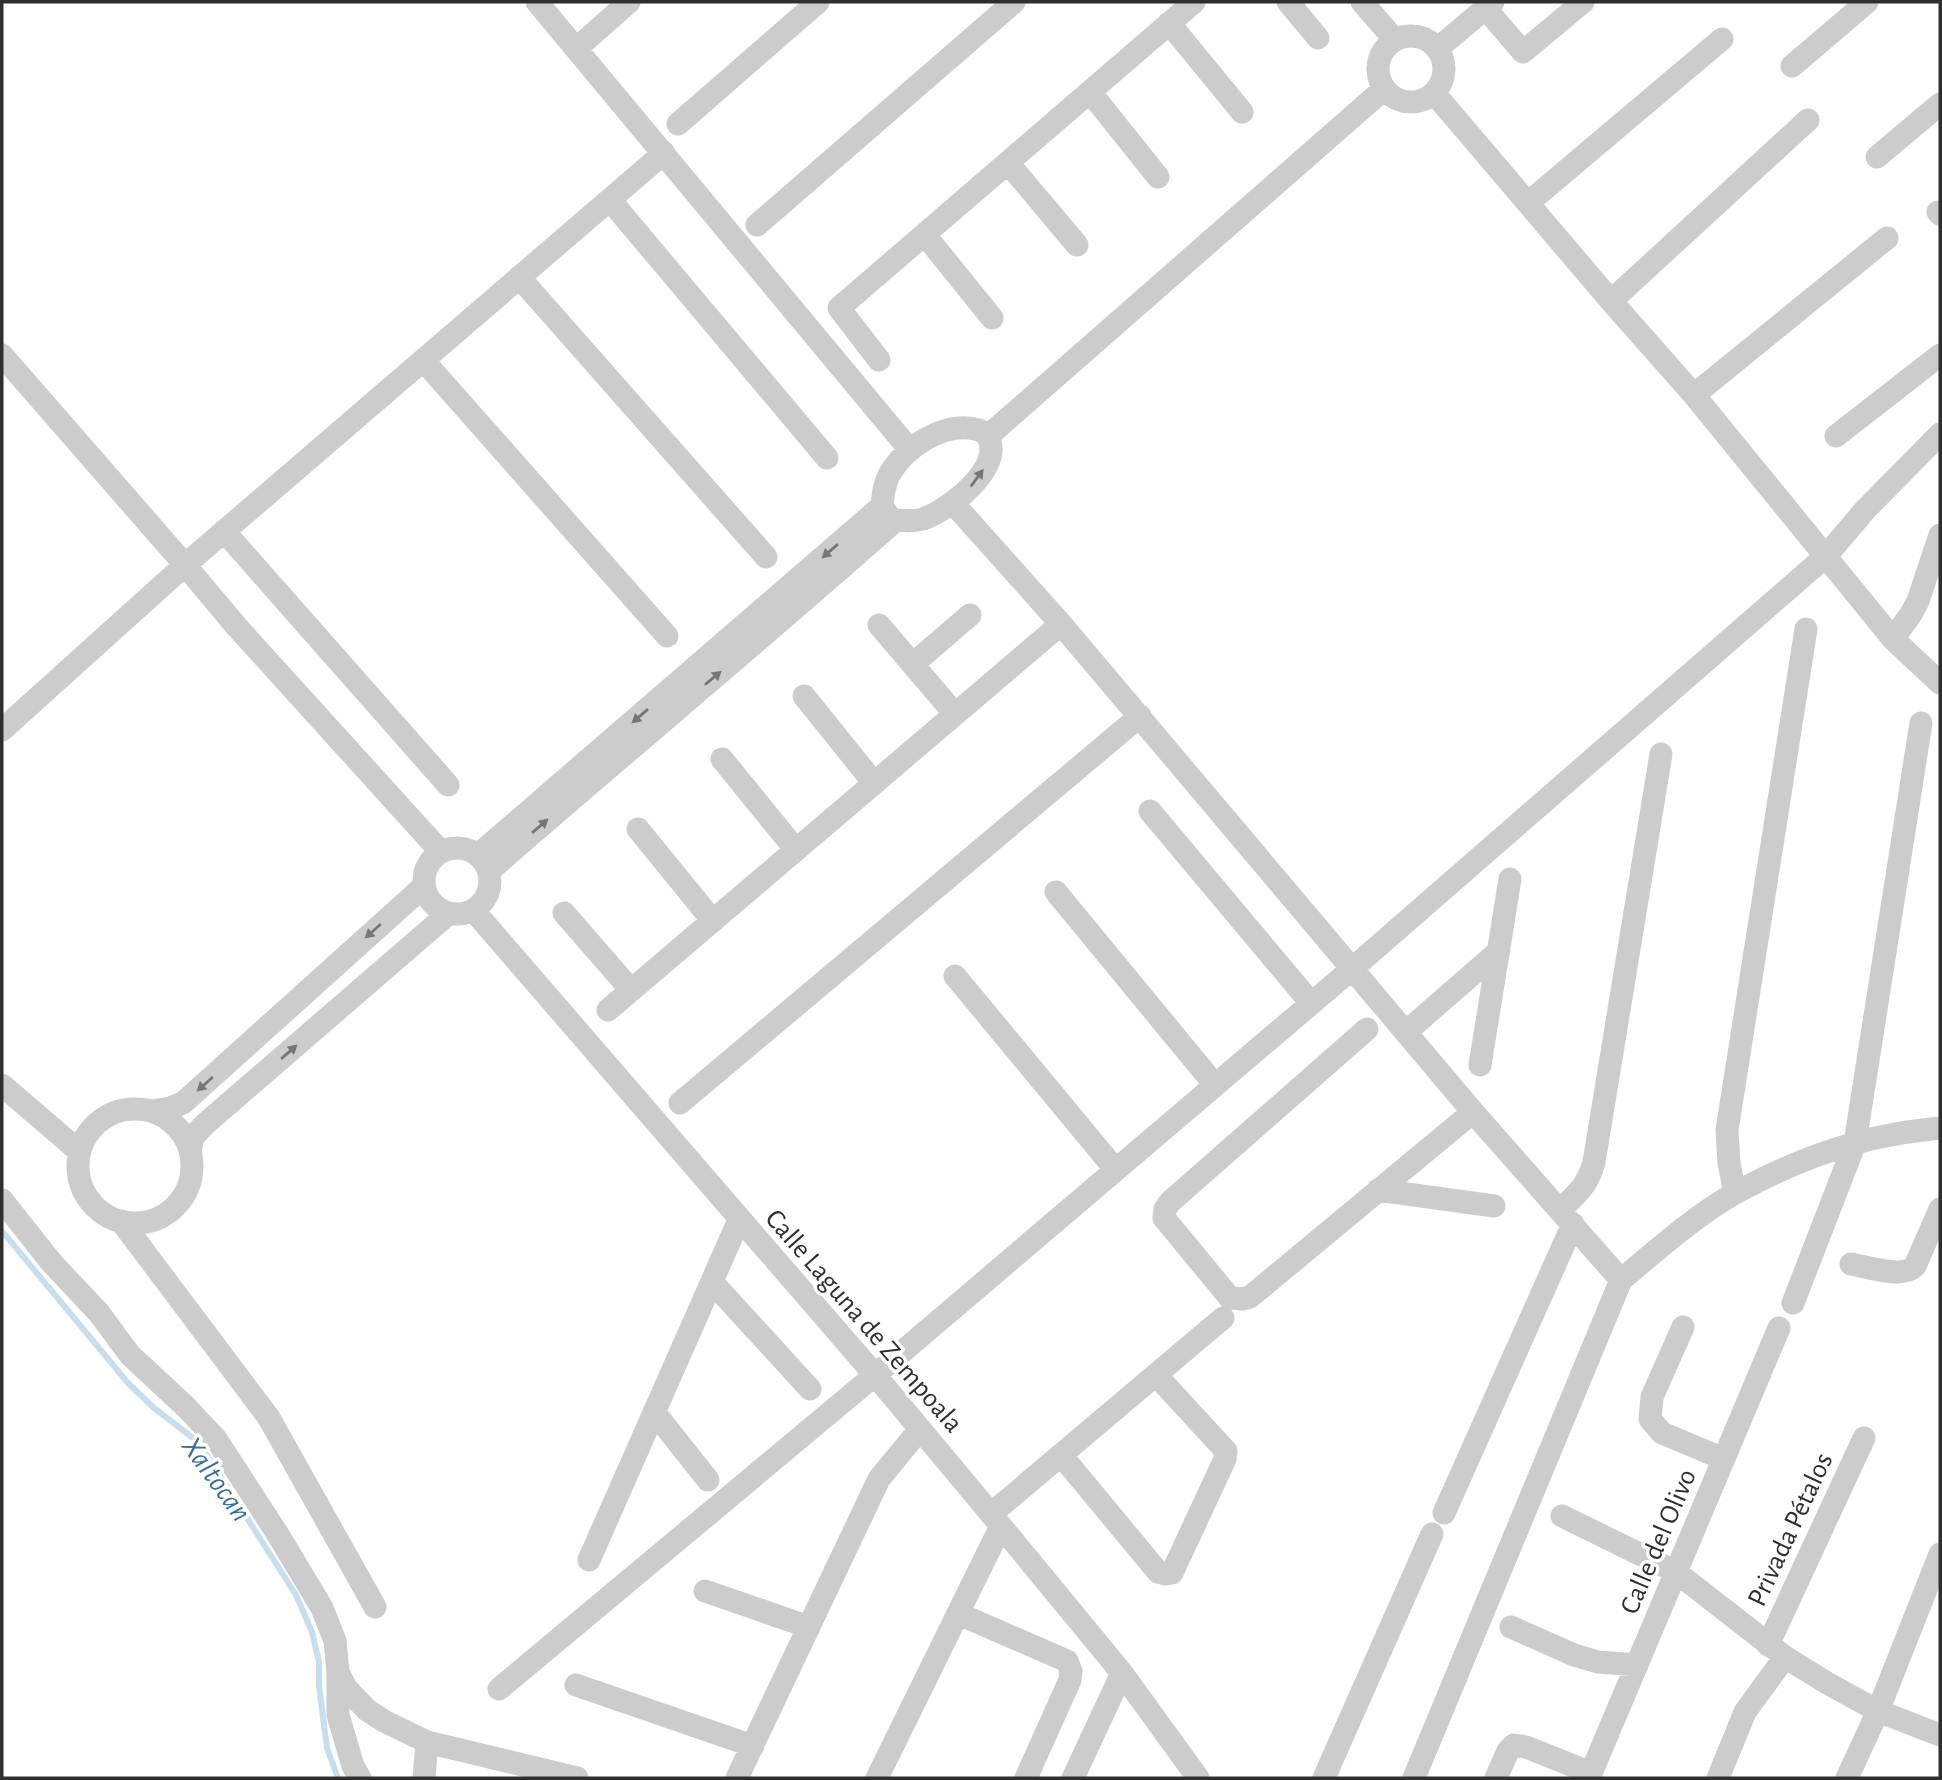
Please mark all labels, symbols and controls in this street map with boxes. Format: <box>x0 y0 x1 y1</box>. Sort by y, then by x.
one-way arrow <box>970 468 984 487</box>
one-way arrow <box>822 543 839 558</box>
one-way arrow <box>705 671 722 686</box>
one-way arrow <box>631 708 649 724</box>
one-way arrow <box>532 819 549 835</box>
one-way arrow <box>365 923 382 939</box>
one-way arrow <box>280 1045 297 1060</box>
one-way arrow <box>196 1076 213 1091</box>
street label: Calle Laguna de Zempoala <box>759 1204 968 1438</box>
water label: Xaltocan <box>175 1431 257 1527</box>
street label: Privada Pétalos <box>1743 1449 1838 1611</box>
street label: Calle del Olivo <box>1616 1465 1702 1618</box>

